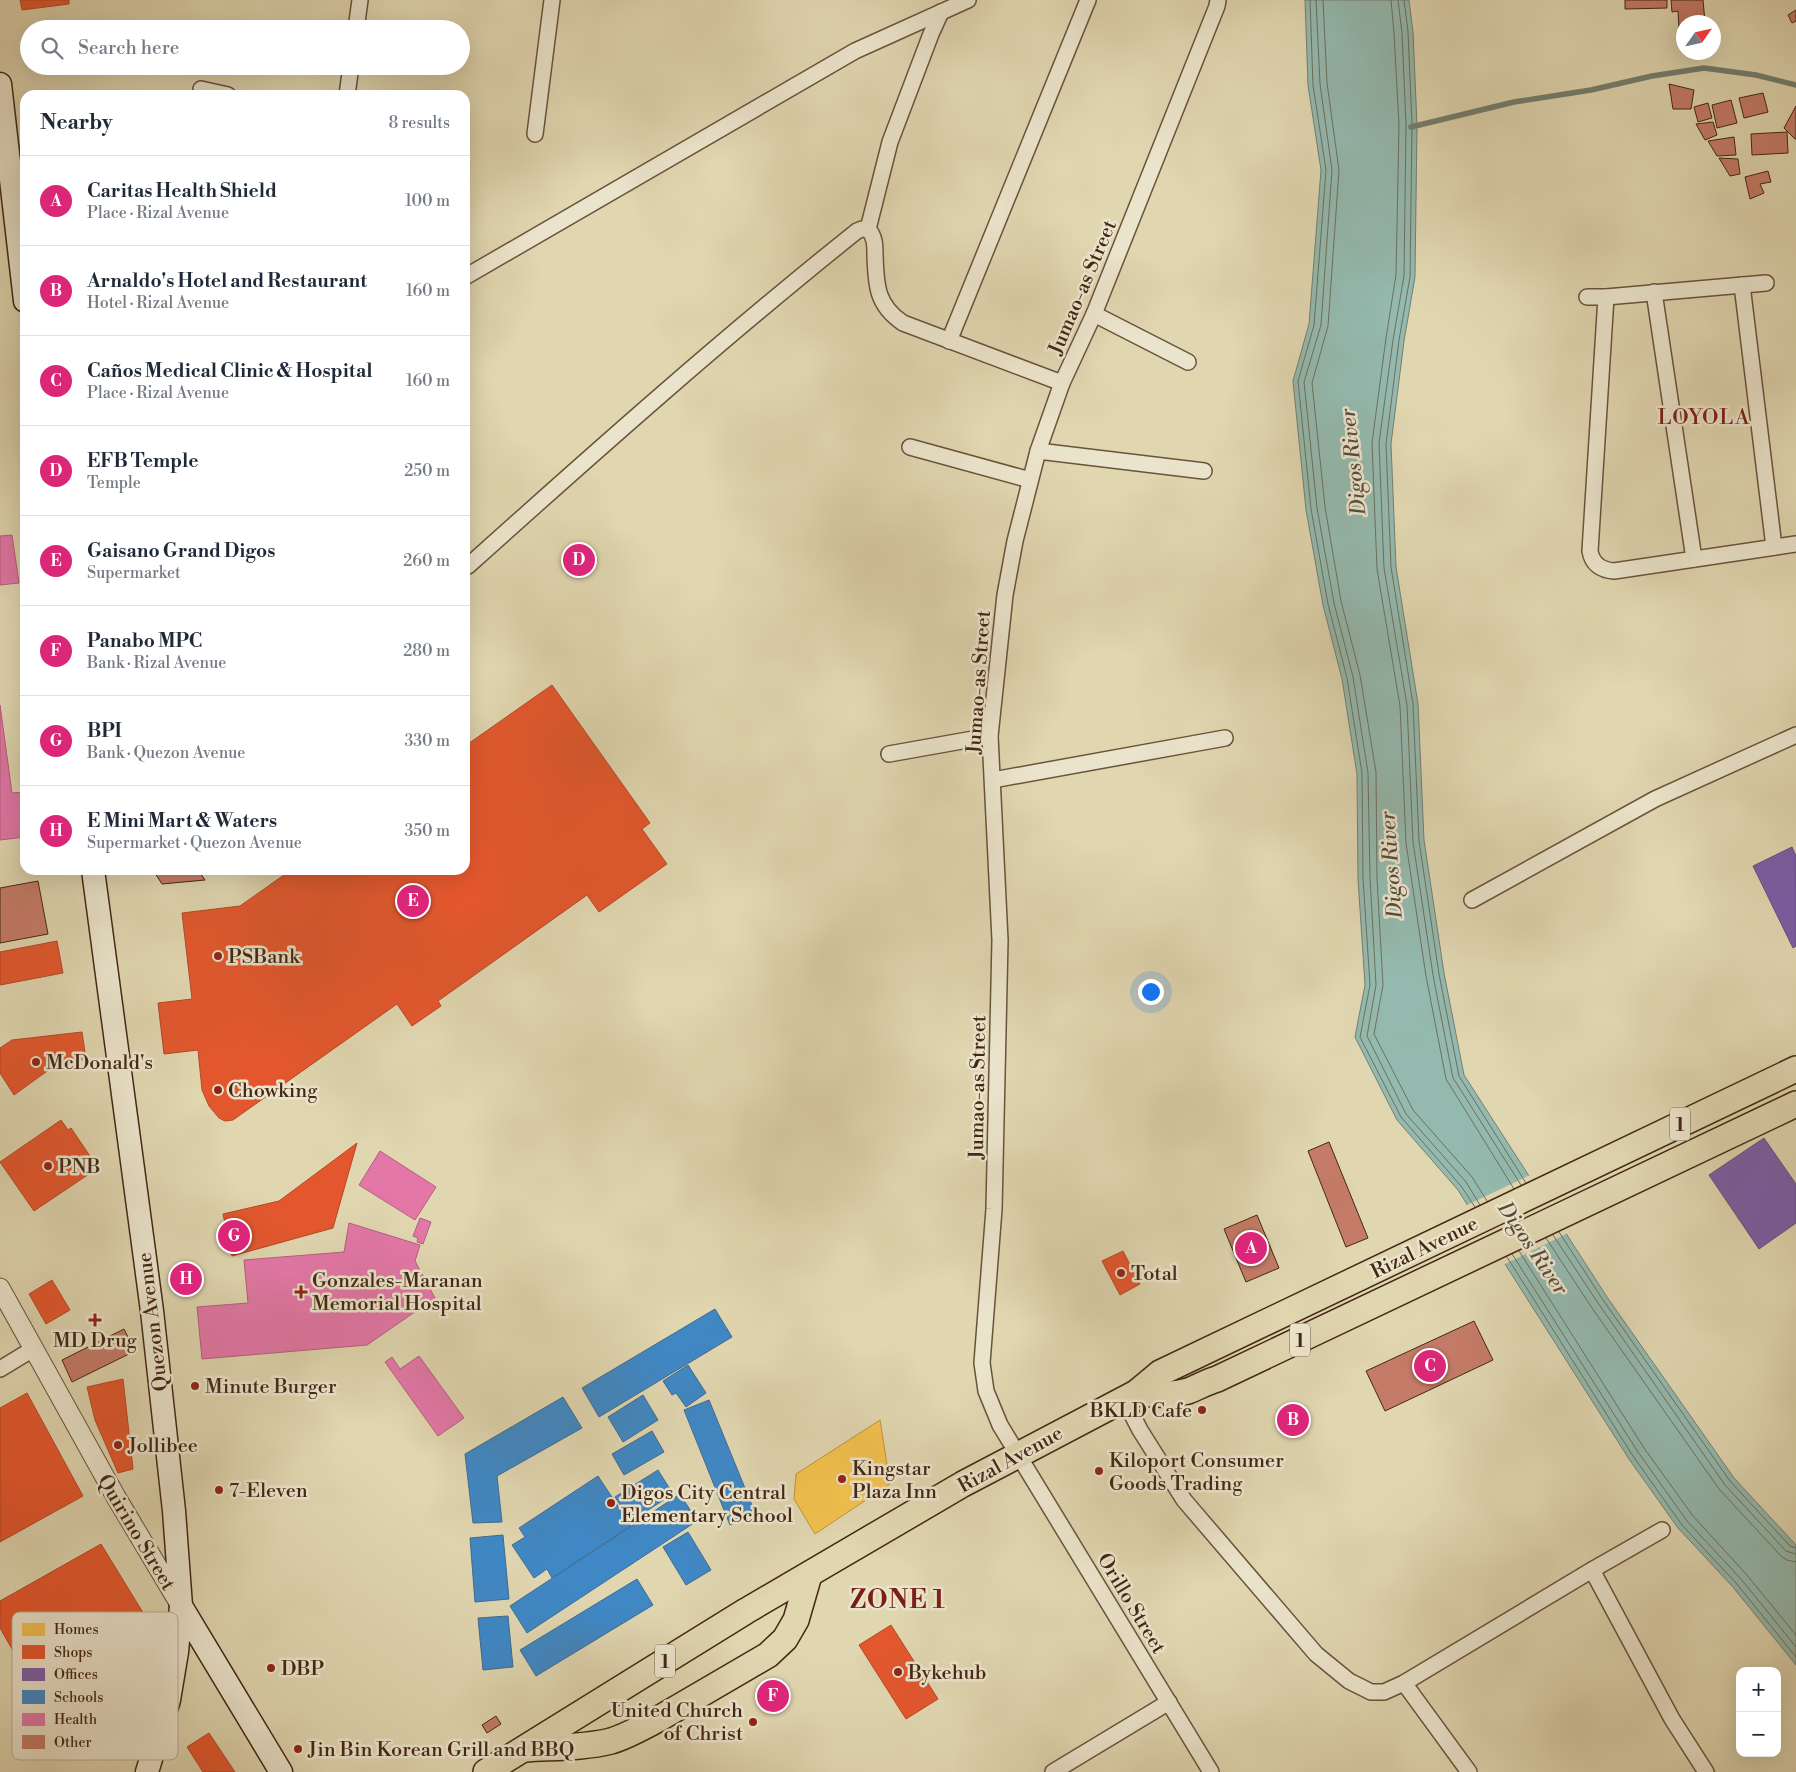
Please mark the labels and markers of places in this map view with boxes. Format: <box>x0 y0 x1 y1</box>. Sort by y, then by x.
pin: D <box>563 541 595 579</box>
pin: E <box>397 882 429 920</box>
place label: PSBank <box>228 945 301 970</box>
marker: PSBank <box>212 950 224 962</box>
place label: McDonald's <box>46 1051 153 1076</box>
marker: McDonald's <box>30 1056 42 1068</box>
place label: Chowking <box>228 1079 318 1104</box>
marker: Chowking <box>212 1084 224 1096</box>
place label: PNB <box>58 1155 101 1180</box>
marker: PNB <box>42 1160 54 1172</box>
pin: G <box>218 1217 250 1255</box>
pin: A <box>1235 1229 1267 1267</box>
pin: H <box>170 1260 202 1298</box>
place label: Total <box>1131 1262 1178 1287</box>
marker: Total <box>1115 1267 1127 1279</box>
place label: Gonzales-Maranan Memorial Hospital <box>312 1269 483 1317</box>
marker: Gonzales-Maranan Memorial Hospital <box>294 1285 308 1299</box>
marker: MD Drug <box>89 1314 101 1326</box>
place label: MD Drug <box>53 1329 138 1354</box>
pin: C <box>1414 1347 1446 1385</box>
place label: Minute Burger <box>205 1375 337 1400</box>
marker: Minute Burger <box>189 1380 201 1392</box>
place label: BKLD Cafe <box>1089 1399 1192 1424</box>
pin: B <box>1277 1401 1309 1439</box>
marker: BKLD Cafe <box>1196 1404 1208 1416</box>
place label: Jollibee <box>127 1434 198 1459</box>
marker: Jollibee <box>112 1439 124 1451</box>
place label: Kiloport Consumer Goods Trading <box>1109 1449 1284 1497</box>
place label: Kingstar Plaza Inn <box>852 1457 937 1505</box>
marker: Kiloport Consumer Goods Trading <box>1093 1465 1105 1477</box>
marker: Kingstar Plaza Inn <box>836 1473 848 1485</box>
place label: 7-Eleven <box>229 1479 308 1504</box>
place label: Digos City Central Elementary School <box>621 1481 793 1529</box>
marker: 7-Eleven <box>213 1484 225 1496</box>
marker: Digos City Central Elementary School <box>605 1497 617 1509</box>
place label: DBP <box>281 1657 325 1682</box>
place label: Bykehub <box>907 1661 986 1686</box>
marker: DBP <box>265 1662 277 1674</box>
marker: Bykehub <box>892 1666 904 1678</box>
pin: F <box>757 1677 789 1715</box>
place label: United Church of Christ <box>611 1699 743 1747</box>
marker: United Church of Christ <box>747 1716 759 1728</box>
place label: Jin Bin Korean Grill and BBQ <box>307 1738 574 1763</box>
marker: Jin Bin Korean Grill and BBQ <box>292 1743 304 1755</box>

